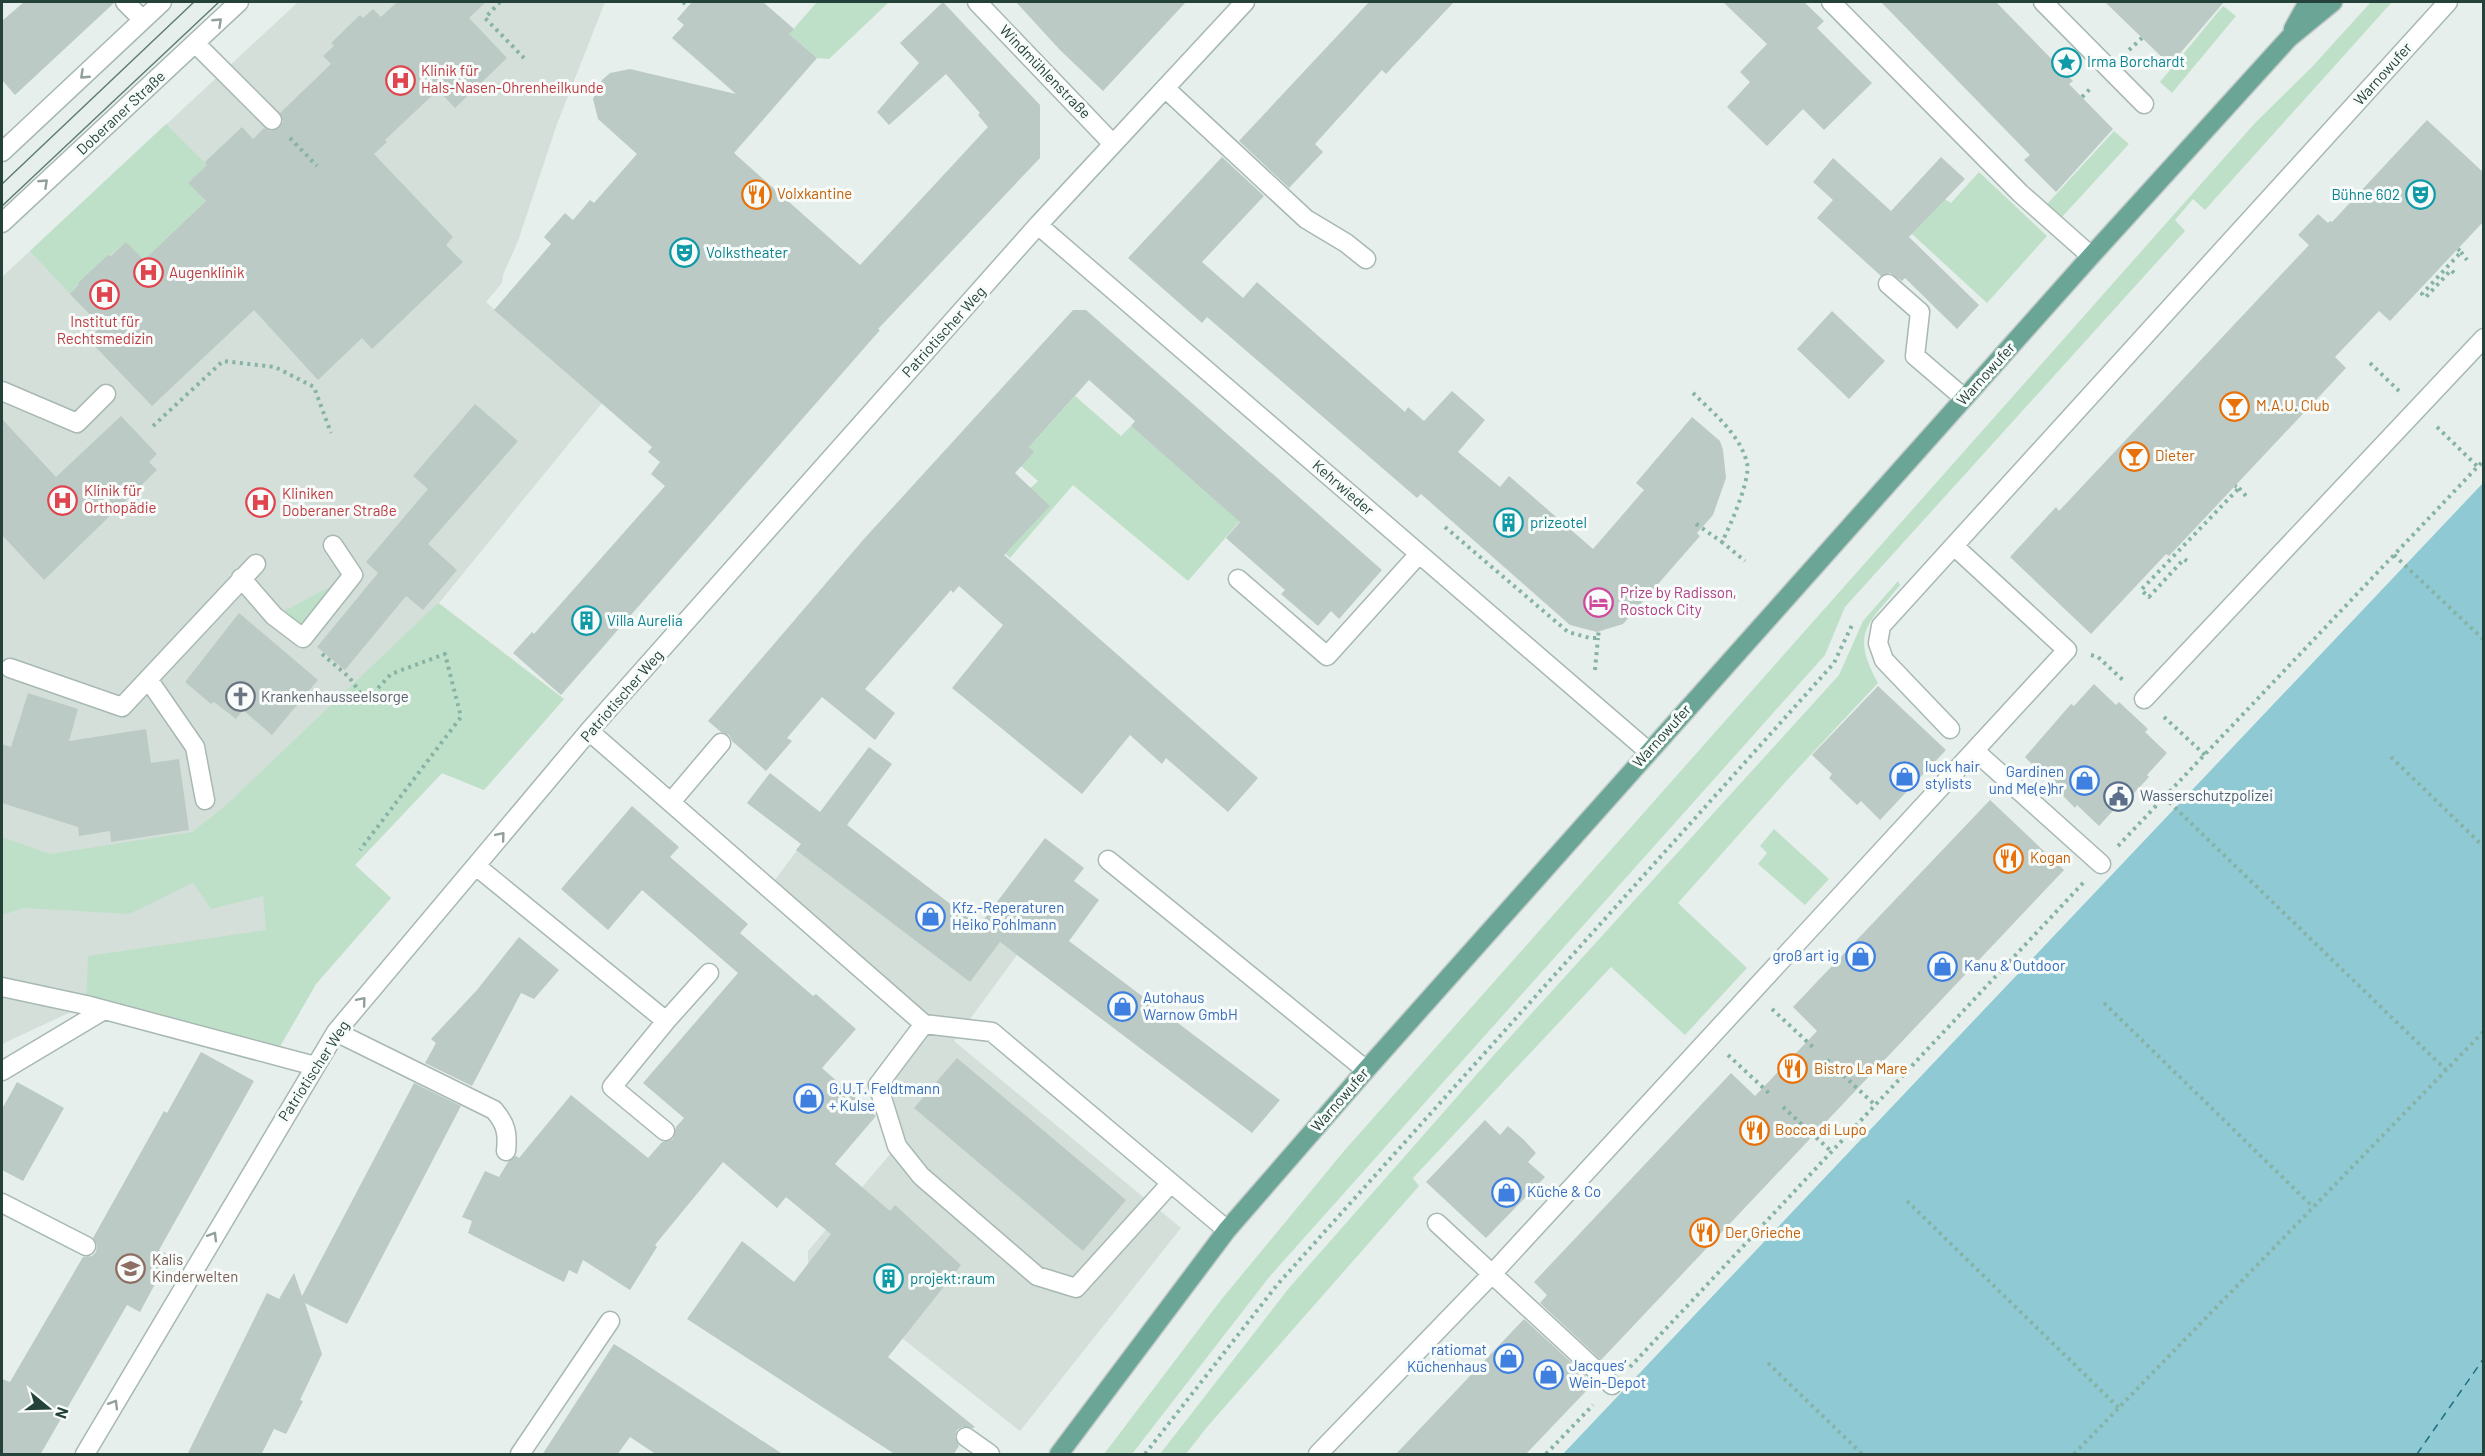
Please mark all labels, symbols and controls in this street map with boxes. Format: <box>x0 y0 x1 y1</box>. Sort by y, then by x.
one-way arrow <box>211 18 221 29</box>
street label: Windmühlenstraße <box>996 21 1095 122</box>
street label: Warnowufer <box>2349 38 2416 108</box>
place icon: Irma Borchardt <box>2050 46 2082 78</box>
place label: Irma Borchardt <box>2087 52 2185 70</box>
place label: Klinik für Hals-Nasen-Ohrenheilkunde <box>421 61 604 96</box>
hospital icon: Klinik für Hals-Nasen-Ohrenheilkunde <box>384 64 416 96</box>
street label: Doberaner Straße <box>72 67 168 158</box>
one-way arrow <box>80 68 90 79</box>
restaurant icon: Volxkantine <box>740 178 772 210</box>
theatre icon: Bühne 602 <box>2405 179 2437 211</box>
one-way arrow <box>37 180 48 191</box>
place label: Volxkantine <box>777 184 852 202</box>
place label: Bühne 602 <box>2331 185 2400 203</box>
theatre icon: Volkstheater <box>669 237 701 269</box>
place label: Volkstheater <box>706 243 789 261</box>
hospital icon: Augenklinik <box>132 257 164 289</box>
place label: Augenklinik <box>169 263 245 281</box>
hospital icon: Institut für Rechtsmedizin <box>89 279 121 311</box>
street label: Patriotischer Weg <box>898 282 989 381</box>
place label: Institut für Rechtsmedizin <box>57 312 153 347</box>
street label: Warnowufer <box>1952 338 2019 408</box>
bar icon: M.A.U. Club <box>2219 390 2251 422</box>
place label: M.A.U. Club <box>2256 396 2330 414</box>
bar icon: Dieter <box>2118 440 2150 472</box>
place label: Dieter <box>2155 446 2195 464</box>
street label: Kehrwieder <box>1309 456 1378 519</box>
place label: Klinik für Orthopädie <box>84 481 156 516</box>
hospital icon: Klinik für Orthopädie <box>47 484 79 516</box>
place label: Kliniken Doberaner Straße <box>282 484 397 519</box>
hospital icon: Kliniken Doberaner Straße <box>245 487 277 519</box>
building icon: prizeotel <box>1493 507 1525 539</box>
place label: prizeotel <box>1530 513 1587 531</box>
place label: Prize by Radisson, Rostock City <box>1620 583 1737 618</box>
hotel icon: Prize by Radisson, Rostock City <box>1583 586 1615 618</box>
building icon: Villa Aurelia <box>570 605 602 637</box>
place label: Villa Aurelia <box>607 611 683 629</box>
street label: Patriotischer Weg <box>576 645 666 745</box>
church icon: Krankenhausseelsorge <box>224 681 256 713</box>
place label: Krankenhausseelsorge <box>261 687 409 705</box>
street label: Warnowufer <box>1628 700 1695 770</box>
place label: luck hair stylists <box>1925 757 1980 792</box>
shop icon: luck hair stylists <box>1888 760 1920 792</box>
place label: Gardinen und Me(e)hr <box>1989 762 2065 797</box>
shop icon: Gardinen und Me(e)hr <box>2069 765 2101 797</box>
public building icon: Wasserschutzpolizei <box>2103 780 2135 812</box>
place label: Wasserschutzpolizei <box>2140 786 2273 804</box>
one-way arrow <box>494 832 505 843</box>
restaurant icon: Kogan <box>1993 842 2025 874</box>
place label: Kogan <box>2030 848 2071 866</box>
place label: Kfz.-Reperaturen Heiko Pohlmann <box>952 898 1064 933</box>
shop icon: Kfz.-Reperaturen Heiko Pohlmann <box>915 901 947 933</box>
shop icon: groß art ig <box>1844 940 1876 972</box>
place label: groß art ig <box>1772 946 1839 964</box>
shop icon: Kanu & Outdoor <box>1927 950 1959 982</box>
place label: Kanu & Outdoor <box>1964 956 2066 974</box>
place label: Autohaus Warnow GmbH <box>1143 988 1238 1023</box>
shop icon: Autohaus Warnow GmbH <box>1106 991 1138 1023</box>
one-way arrow <box>355 997 366 1008</box>
street label: Patriotischer Weg <box>274 1017 352 1124</box>
restaurant icon: Bistro La Mare <box>1777 1053 1809 1085</box>
place label: Bistro La Mare <box>1814 1059 1907 1077</box>
street label: Warnowufer <box>1307 1063 1372 1135</box>
place label: G.U.T. Feldtmann + Kulse <box>829 1079 940 1114</box>
shop icon: G.U.T. Feldtmann + Kulse <box>792 1082 824 1114</box>
restaurant icon: Bocca di Lupo <box>1738 1114 1770 1146</box>
place label: Bocca di Lupo <box>1775 1120 1867 1138</box>
shop icon: Küche & Co <box>1490 1176 1522 1208</box>
place label: Küche & Co <box>1527 1182 1601 1200</box>
restaurant icon: Der Grieche <box>1688 1217 1720 1249</box>
place label: Der Grieche <box>1725 1223 1801 1241</box>
one-way arrow <box>206 1232 218 1242</box>
place label: Kalis Kinderwelten <box>152 1250 238 1285</box>
school or university icon: Kalis Kinderwelten <box>115 1253 147 1285</box>
building icon: projekt:raum <box>873 1263 905 1295</box>
place label: projekt:raum <box>910 1269 995 1287</box>
place label: ratiomat Küchenhaus <box>1407 1340 1487 1375</box>
shop icon: ratiomat Küchenhaus <box>1492 1343 1524 1375</box>
place label: Jacques’ Wein-Depot <box>1569 1356 1646 1391</box>
shop icon: Jacques’ Wein-Depot <box>1532 1359 1564 1391</box>
north arrow <box>18 1378 78 1438</box>
one-way arrow <box>107 1400 119 1410</box>
text: N <box>52 1405 73 1421</box>

